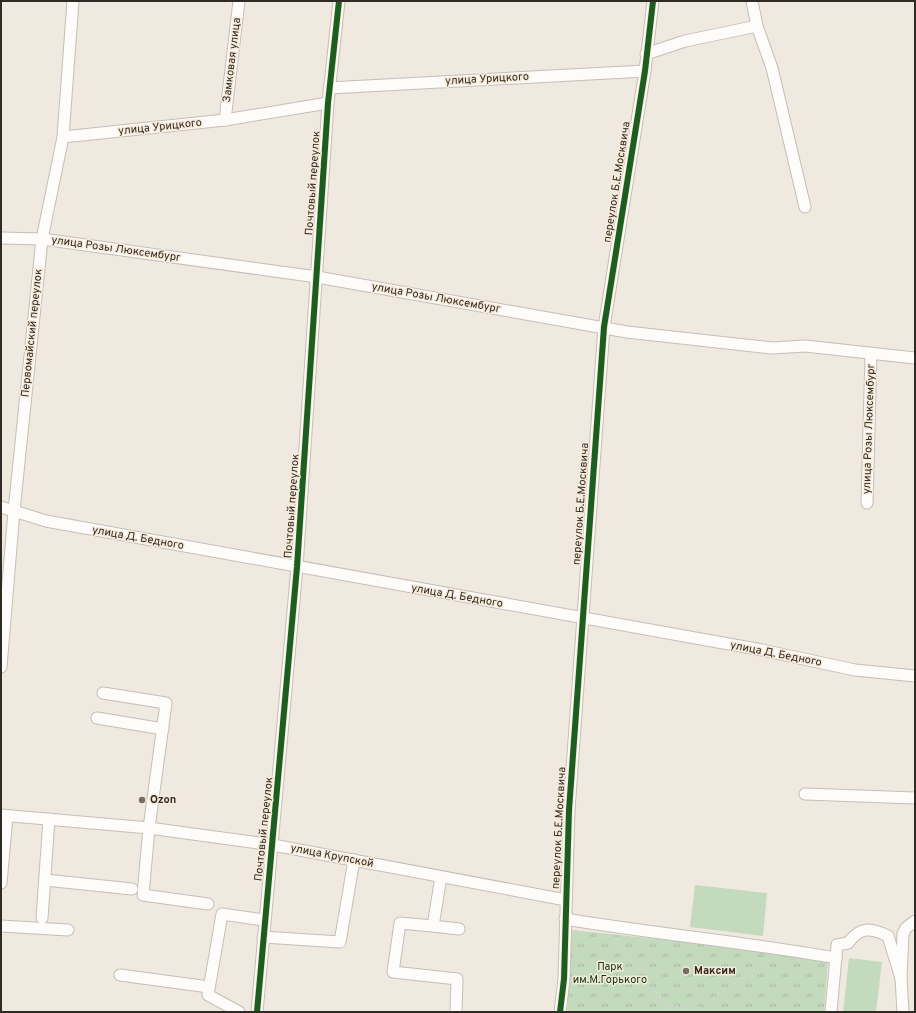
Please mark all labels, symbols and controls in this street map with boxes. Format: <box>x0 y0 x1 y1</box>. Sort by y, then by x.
street label: Замковая улица <box>220 17 244 103</box>
street label: улица Урицкого <box>445 70 529 88</box>
street label: улица Урицкого <box>118 116 202 138</box>
street label: переулок Б.Е.Москвича <box>600 120 634 244</box>
street label: Почтовый переулок <box>302 130 324 236</box>
street label: улица Розы Люксембург <box>50 233 182 265</box>
street label: Первомайский переулок <box>18 268 46 398</box>
street label: улица Розы Люксембург <box>371 280 502 316</box>
street label: улица Розы Люксембург <box>860 363 878 494</box>
street label: переулок Б.Е.Москвича <box>570 442 592 566</box>
street label: Почтовый переулок <box>281 453 303 559</box>
street label: улица Д. Бедного <box>91 523 185 553</box>
street label: улица Д. Бедного <box>410 581 504 611</box>
street label: улица Д. Бедного <box>729 638 823 670</box>
street label: переулок Б.Е.Москвича <box>549 766 569 890</box>
street label: Почтовый переулок <box>252 776 276 882</box>
place label: Ozon <box>150 793 176 807</box>
marker: Ozon <box>137 795 147 805</box>
street label: улица Крупской <box>289 841 375 871</box>
park label: Парк им.М.Горького <box>573 960 647 987</box>
place label: Максим <box>694 964 736 978</box>
marker: Максим <box>681 966 691 976</box>

